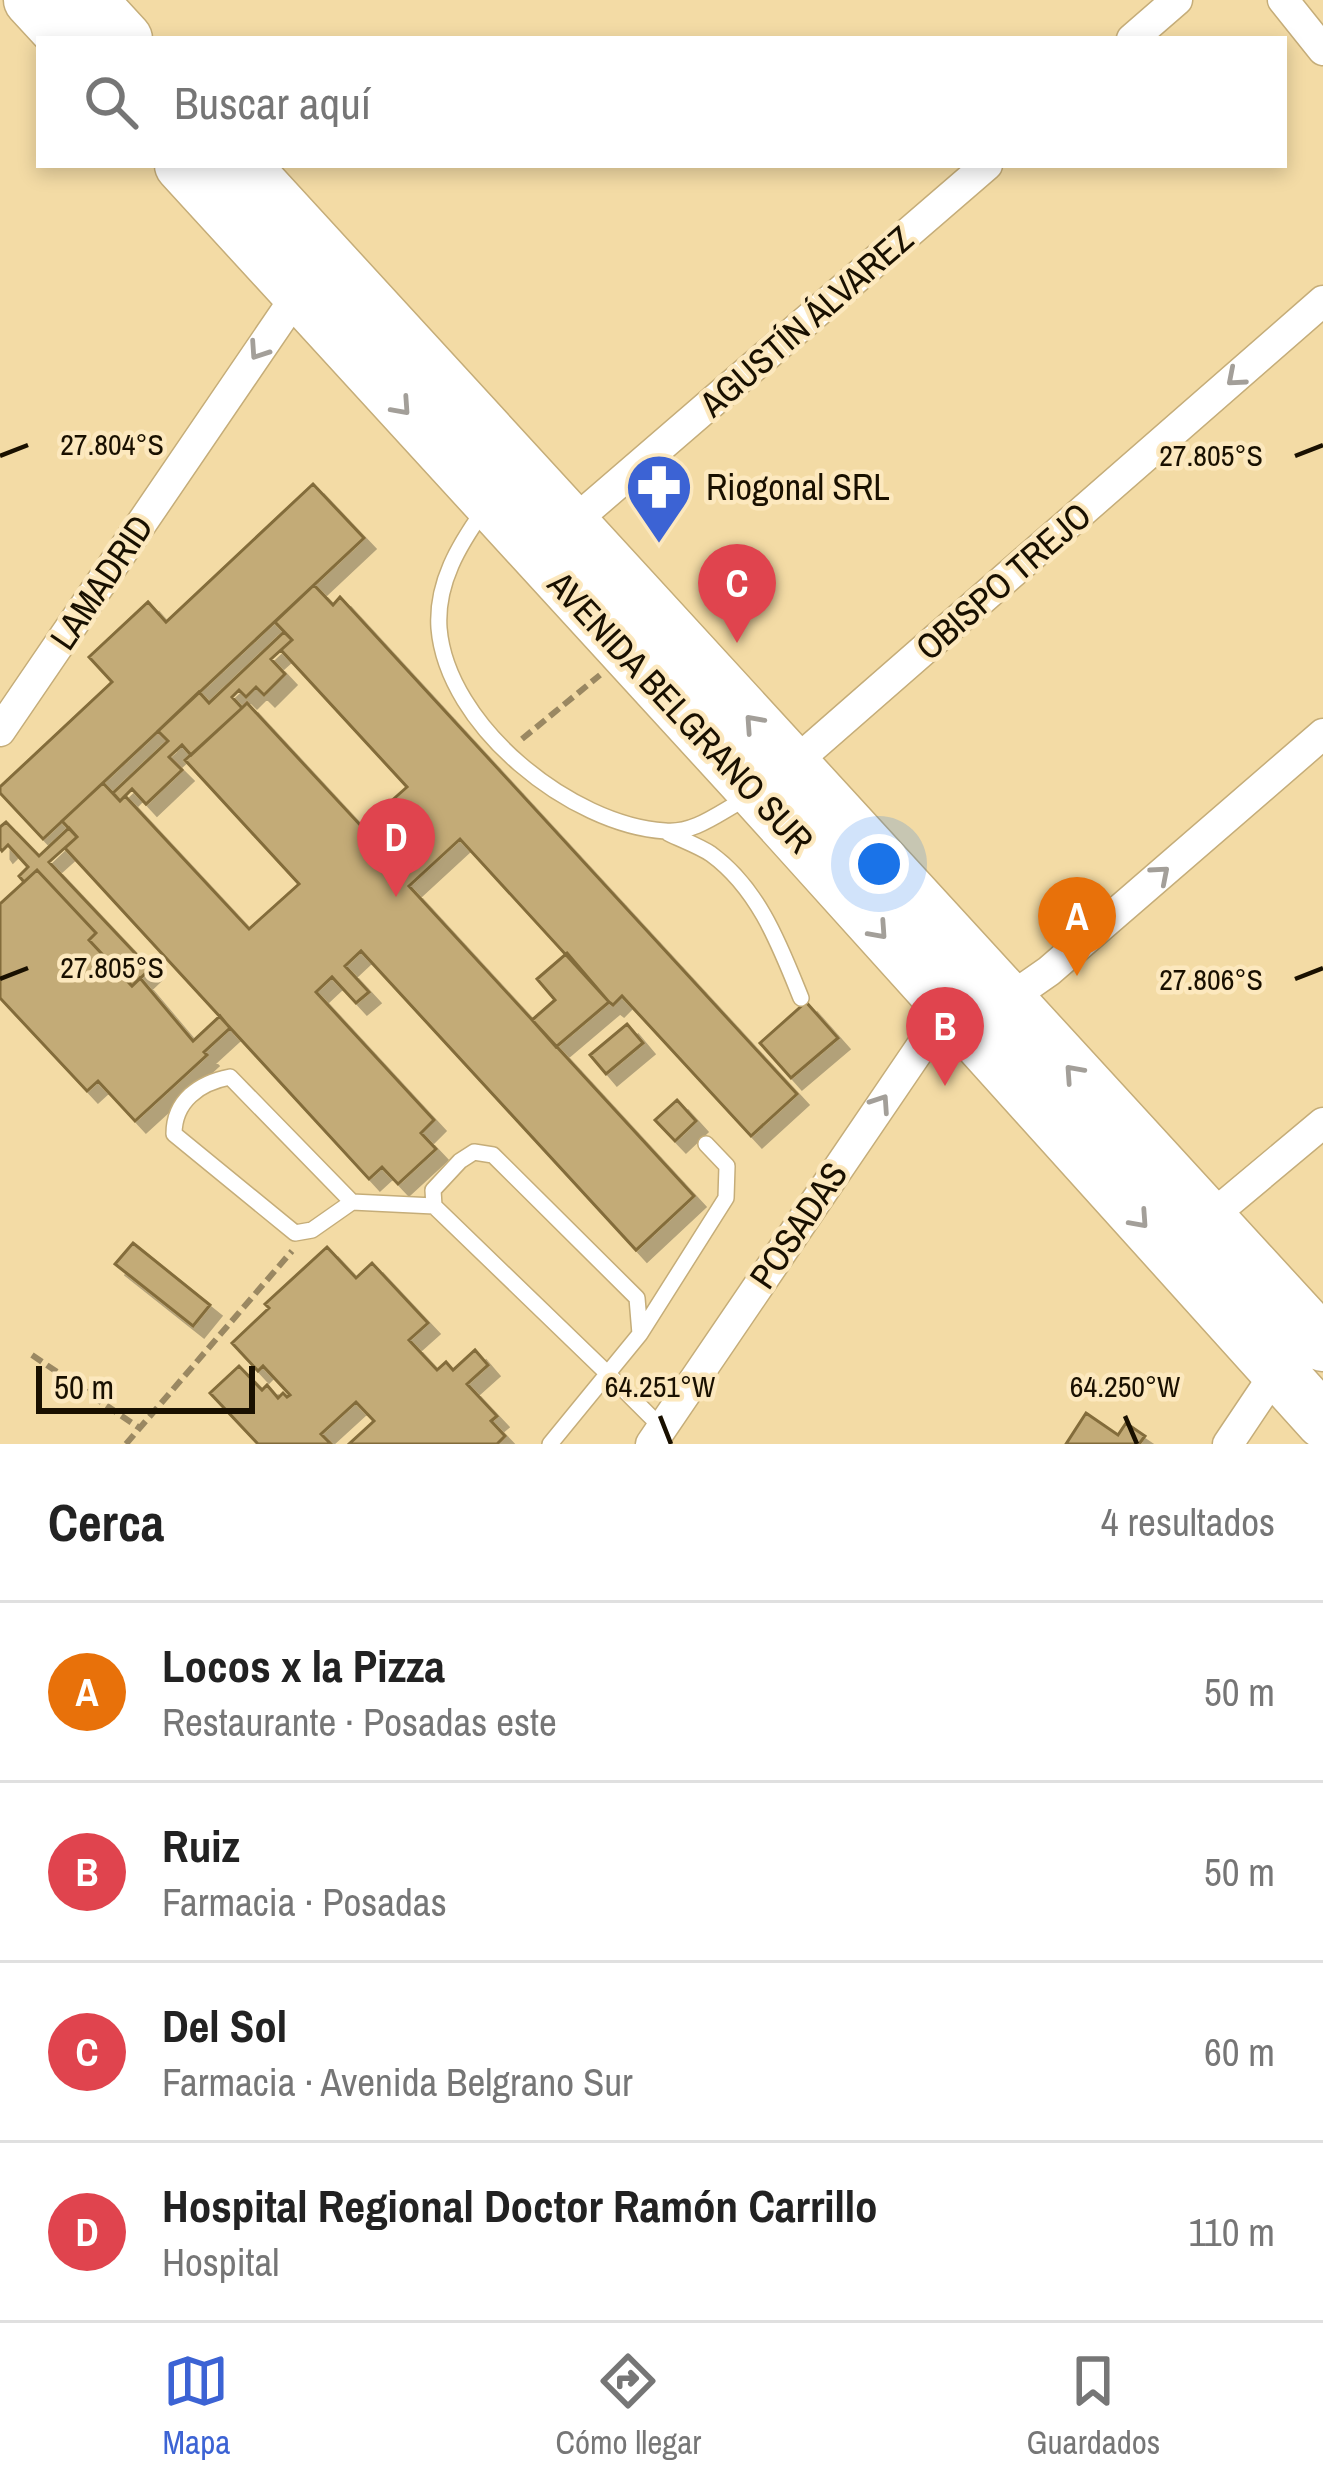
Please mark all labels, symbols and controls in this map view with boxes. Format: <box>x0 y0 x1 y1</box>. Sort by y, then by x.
search box <box>36 36 1287 168</box>
icon: search <box>78 69 144 135</box>
text: Buscar aquí <box>174 72 371 133</box>
street label: AGUSTÍN ÁLVAREZ <box>688 215 923 428</box>
one-way arrow <box>250 338 272 360</box>
one-way arrow <box>1227 364 1249 385</box>
one-way arrow <box>388 393 409 414</box>
text: 27.804°S <box>60 424 164 464</box>
text: 27.805°S <box>1159 435 1263 475</box>
pharmacy icon: Riogonal SRL <box>624 452 694 546</box>
place label: Riogonal SRL <box>706 463 890 511</box>
street label: OBISPO TREJO <box>905 491 1101 671</box>
street label: LAMADRID <box>38 505 164 659</box>
pin: C <box>698 544 776 643</box>
street label: AVENIDA BELGRANO SUR <box>537 560 824 863</box>
one-way arrow <box>746 715 767 736</box>
pin: D <box>357 798 435 897</box>
your location <box>849 834 909 894</box>
one-way arrow <box>1148 867 1169 888</box>
pin: A <box>1038 877 1116 976</box>
one-way arrow <box>865 917 886 938</box>
text: 27.805°S <box>60 947 164 987</box>
text: 27.806°S <box>1159 959 1263 999</box>
pin: B <box>906 987 984 1086</box>
one-way arrow <box>1065 1066 1087 1087</box>
one-way arrow <box>867 1095 889 1117</box>
street label: POSADAS <box>738 1152 858 1298</box>
one-way arrow <box>1126 1207 1147 1228</box>
scale bar <box>36 1360 255 1413</box>
text: 50 m <box>54 1365 114 1409</box>
text: 64.251°W <box>605 1366 715 1406</box>
text: 64.250°W <box>1070 1366 1180 1406</box>
text: Cerca <box>48 1488 164 1557</box>
text: 4 resultados <box>1101 1496 1275 1548</box>
text: Locos x la Pizza <box>162 1635 445 1696</box>
text: A <box>75 1666 99 1718</box>
text: 50 m <box>1204 1666 1275 1718</box>
text: Restaurante · Posadas este <box>162 1696 557 1748</box>
text: Ruiz <box>162 1815 240 1876</box>
text: B <box>75 1846 99 1898</box>
text: 50 m <box>1204 1846 1275 1898</box>
text: Farmacia · Posadas <box>162 1876 447 1928</box>
text: Del Sol <box>162 1995 287 2056</box>
text: C <box>75 2026 99 2078</box>
text: 60 m <box>1204 2026 1275 2078</box>
text: Farmacia · Avenida Belgrano Sur <box>162 2056 633 2108</box>
text: Hospital Regional Doctor Ramón Carrillo <box>162 2175 878 2236</box>
text: D <box>75 2206 99 2258</box>
text: 110 m <box>1188 2206 1275 2258</box>
text: Hospital <box>162 2236 279 2288</box>
tab: Mapa <box>163 2348 230 2464</box>
tab: Cómo llegar <box>555 2348 701 2464</box>
tab: Guardados <box>1026 2348 1160 2464</box>

